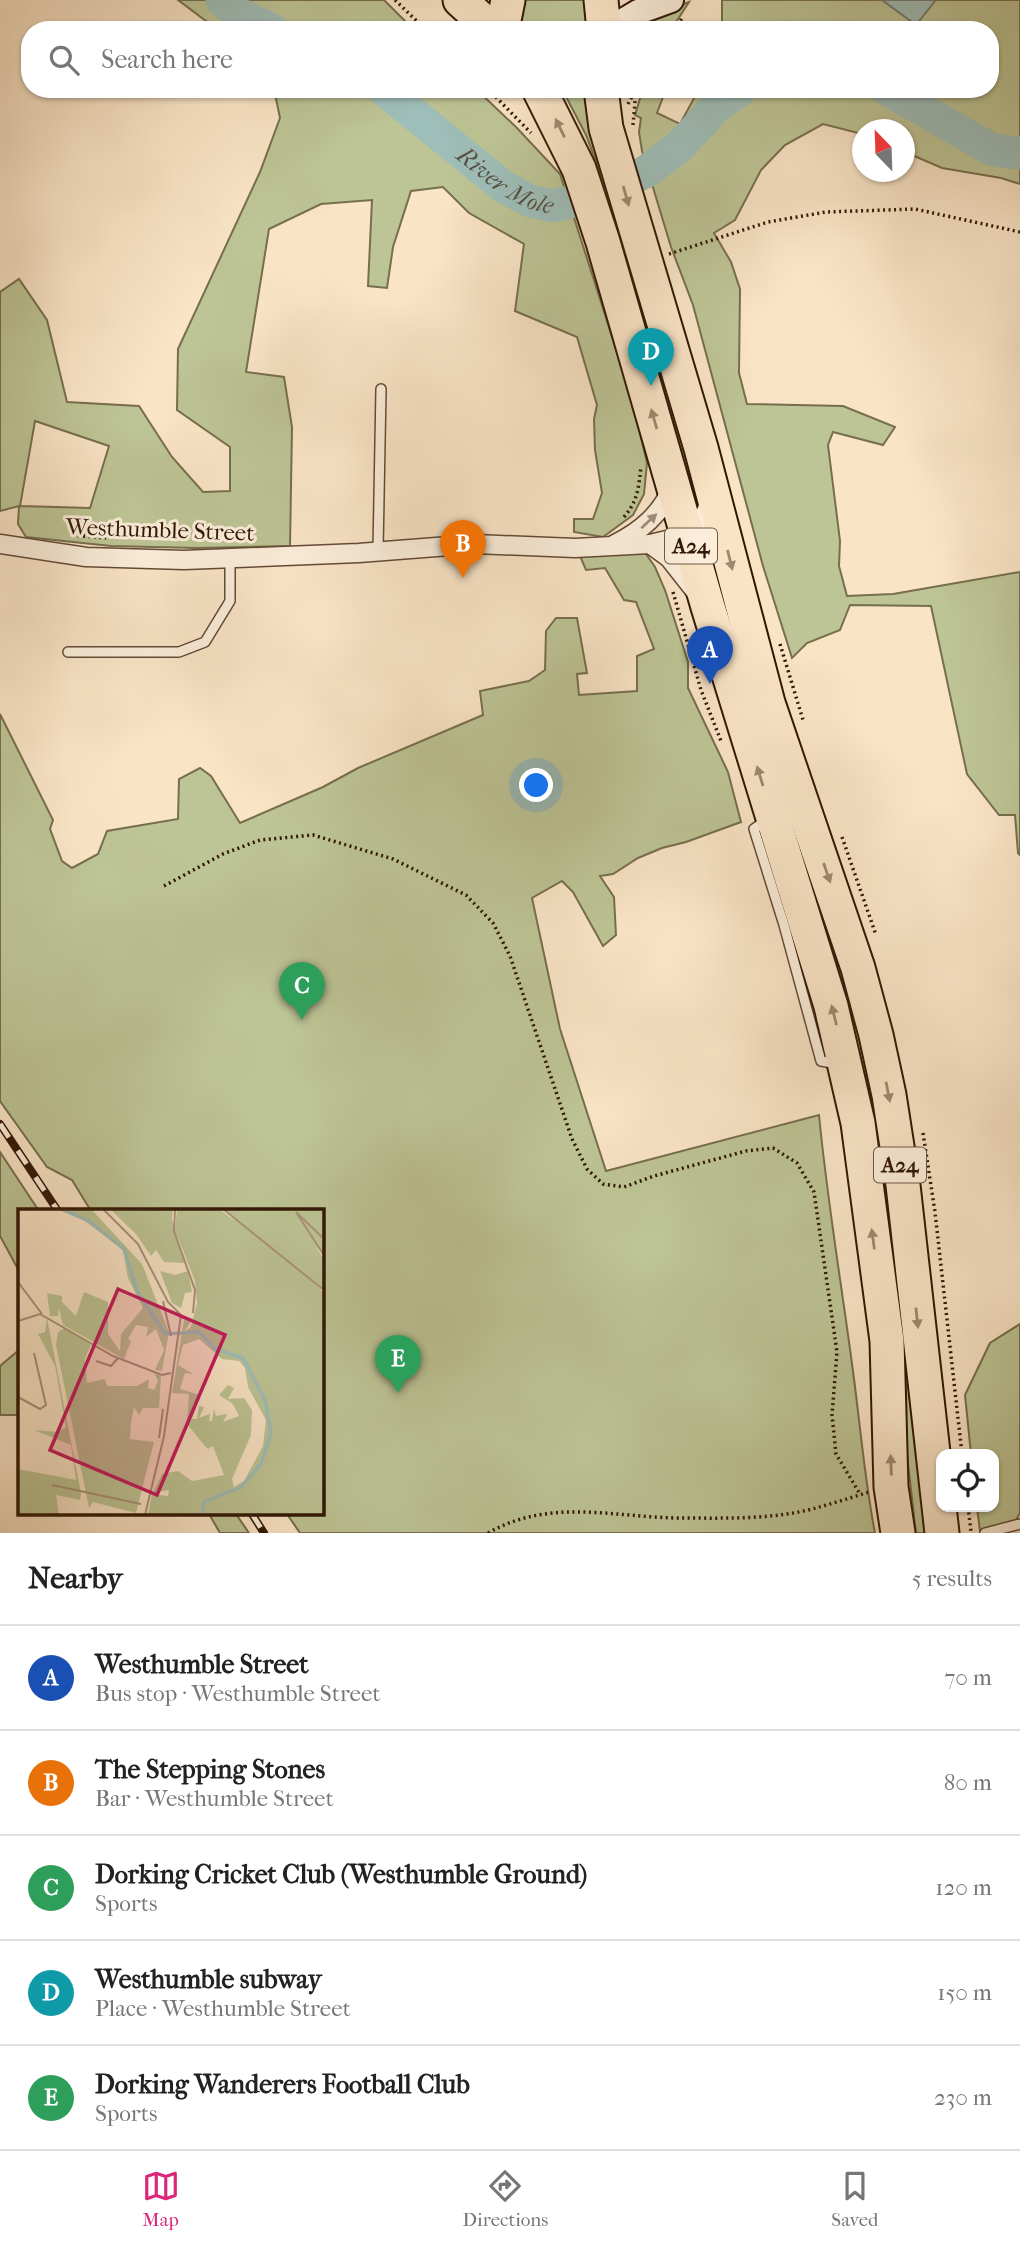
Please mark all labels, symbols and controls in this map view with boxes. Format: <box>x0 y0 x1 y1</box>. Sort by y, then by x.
search box <box>21 21 999 98</box>
icon: search <box>45 41 83 79</box>
text: Search here <box>101 44 233 75</box>
one-way arrow <box>555 118 566 138</box>
north arrow <box>852 119 915 182</box>
water label: River Mole <box>450 139 557 220</box>
one-way arrow <box>621 186 631 207</box>
pin: D <box>628 328 674 386</box>
one-way arrow <box>649 408 659 429</box>
street label: Westhumble Street <box>64 513 255 547</box>
one-way arrow <box>640 513 658 529</box>
pin: B <box>440 520 486 578</box>
road number: A24 <box>665 528 717 564</box>
one-way arrow <box>725 549 736 571</box>
pin: A <box>687 626 733 684</box>
one-way arrow <box>754 765 764 786</box>
your location <box>519 768 553 802</box>
one-way arrow <box>822 863 833 884</box>
pin: C <box>279 962 325 1020</box>
one-way arrow <box>828 1004 839 1026</box>
one-way arrow <box>883 1081 894 1103</box>
road number: A24 <box>874 1148 926 1182</box>
inset map <box>18 1209 324 1516</box>
one-way arrow <box>867 1228 878 1250</box>
one-way arrow <box>912 1307 923 1329</box>
pin: E <box>375 1335 421 1393</box>
map controls <box>936 1449 999 1512</box>
button: locate <box>936 1449 999 1512</box>
one-way arrow <box>885 1454 896 1476</box>
text: Nearby <box>28 1561 123 1596</box>
text: 5 results <box>912 1565 992 1592</box>
text: Westhumble Street <box>95 1649 308 1680</box>
text: A <box>44 1664 58 1691</box>
text: 70 m <box>944 1664 992 1691</box>
text: Bus stop · Westhumble Street <box>95 1680 381 1707</box>
text: The Stepping Stones <box>95 1754 325 1785</box>
text: B <box>44 1769 58 1796</box>
text: 80 m <box>944 1769 992 1796</box>
text: Bar · Westhumble Street <box>95 1785 334 1812</box>
text: Dorking Cricket Club (Westhumble Ground) <box>95 1859 587 1890</box>
text: C <box>43 1874 59 1901</box>
text: 120 m <box>935 1874 992 1901</box>
text: Sports <box>95 1890 157 1917</box>
text: Westhumble subway <box>95 1964 322 1995</box>
text: D <box>42 1979 60 2006</box>
text: 150 m <box>937 1979 992 2006</box>
text: Place · Westhumble Street <box>95 1995 351 2022</box>
text: Dorking Wanderers Football Club <box>95 2069 470 2100</box>
text: E <box>44 2084 58 2111</box>
text: 230 m <box>934 2084 992 2111</box>
text: Sports <box>95 2100 157 2127</box>
tab: Map <box>142 2167 180 2231</box>
tab: Directions <box>463 2167 548 2231</box>
tab: Saved <box>831 2167 878 2231</box>

